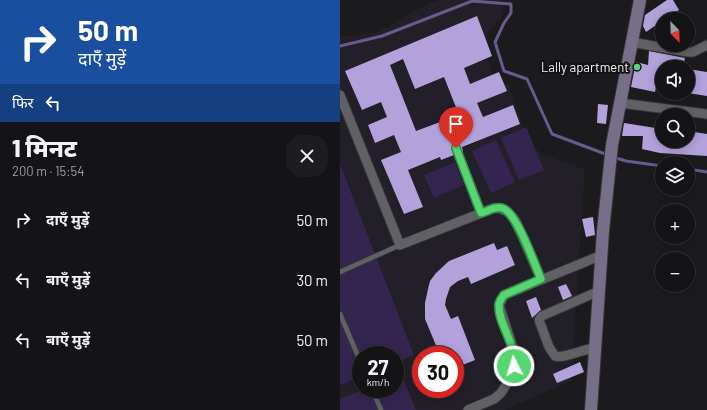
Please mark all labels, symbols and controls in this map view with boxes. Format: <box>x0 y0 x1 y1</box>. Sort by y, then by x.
north arrow <box>655 12 695 52</box>
map controls <box>655 12 695 292</box>
text: 50 m <box>78 13 138 47</box>
icon: right <box>12 16 64 68</box>
text: दाएँ मुड़ें <box>78 47 126 69</box>
place label: Lally apartment <box>541 59 629 75</box>
button: sound <box>655 60 695 100</box>
marker: Lally apartment <box>632 62 642 72</box>
icon: left <box>42 92 64 114</box>
text: फिर <box>12 93 34 111</box>
pin <box>439 107 473 148</box>
button: search <box>655 108 695 148</box>
icon: arrive <box>445 113 467 135</box>
text: 1 मिनट <box>12 133 77 162</box>
button: close <box>286 135 328 177</box>
button: layers <box>655 156 695 196</box>
text: 200 m · 15:54 <box>12 163 84 179</box>
button: + <box>655 204 695 244</box>
icon: right <box>12 209 34 231</box>
text: दाएँ मुड़ें <box>46 210 89 228</box>
text: 50 m <box>296 211 328 229</box>
button: − <box>655 252 695 292</box>
icon: left <box>12 269 34 291</box>
text: बाएँ मुड़ें <box>46 270 90 288</box>
text: 30 m <box>296 271 328 289</box>
icon: left <box>12 329 34 351</box>
text: बाएँ मुड़ें <box>46 330 90 348</box>
text: 50 m <box>296 331 328 349</box>
position arrow <box>493 345 535 387</box>
speed limit sign: 30 <box>412 346 464 398</box>
text: 27 <box>367 355 389 379</box>
text: km/h <box>367 376 389 388</box>

